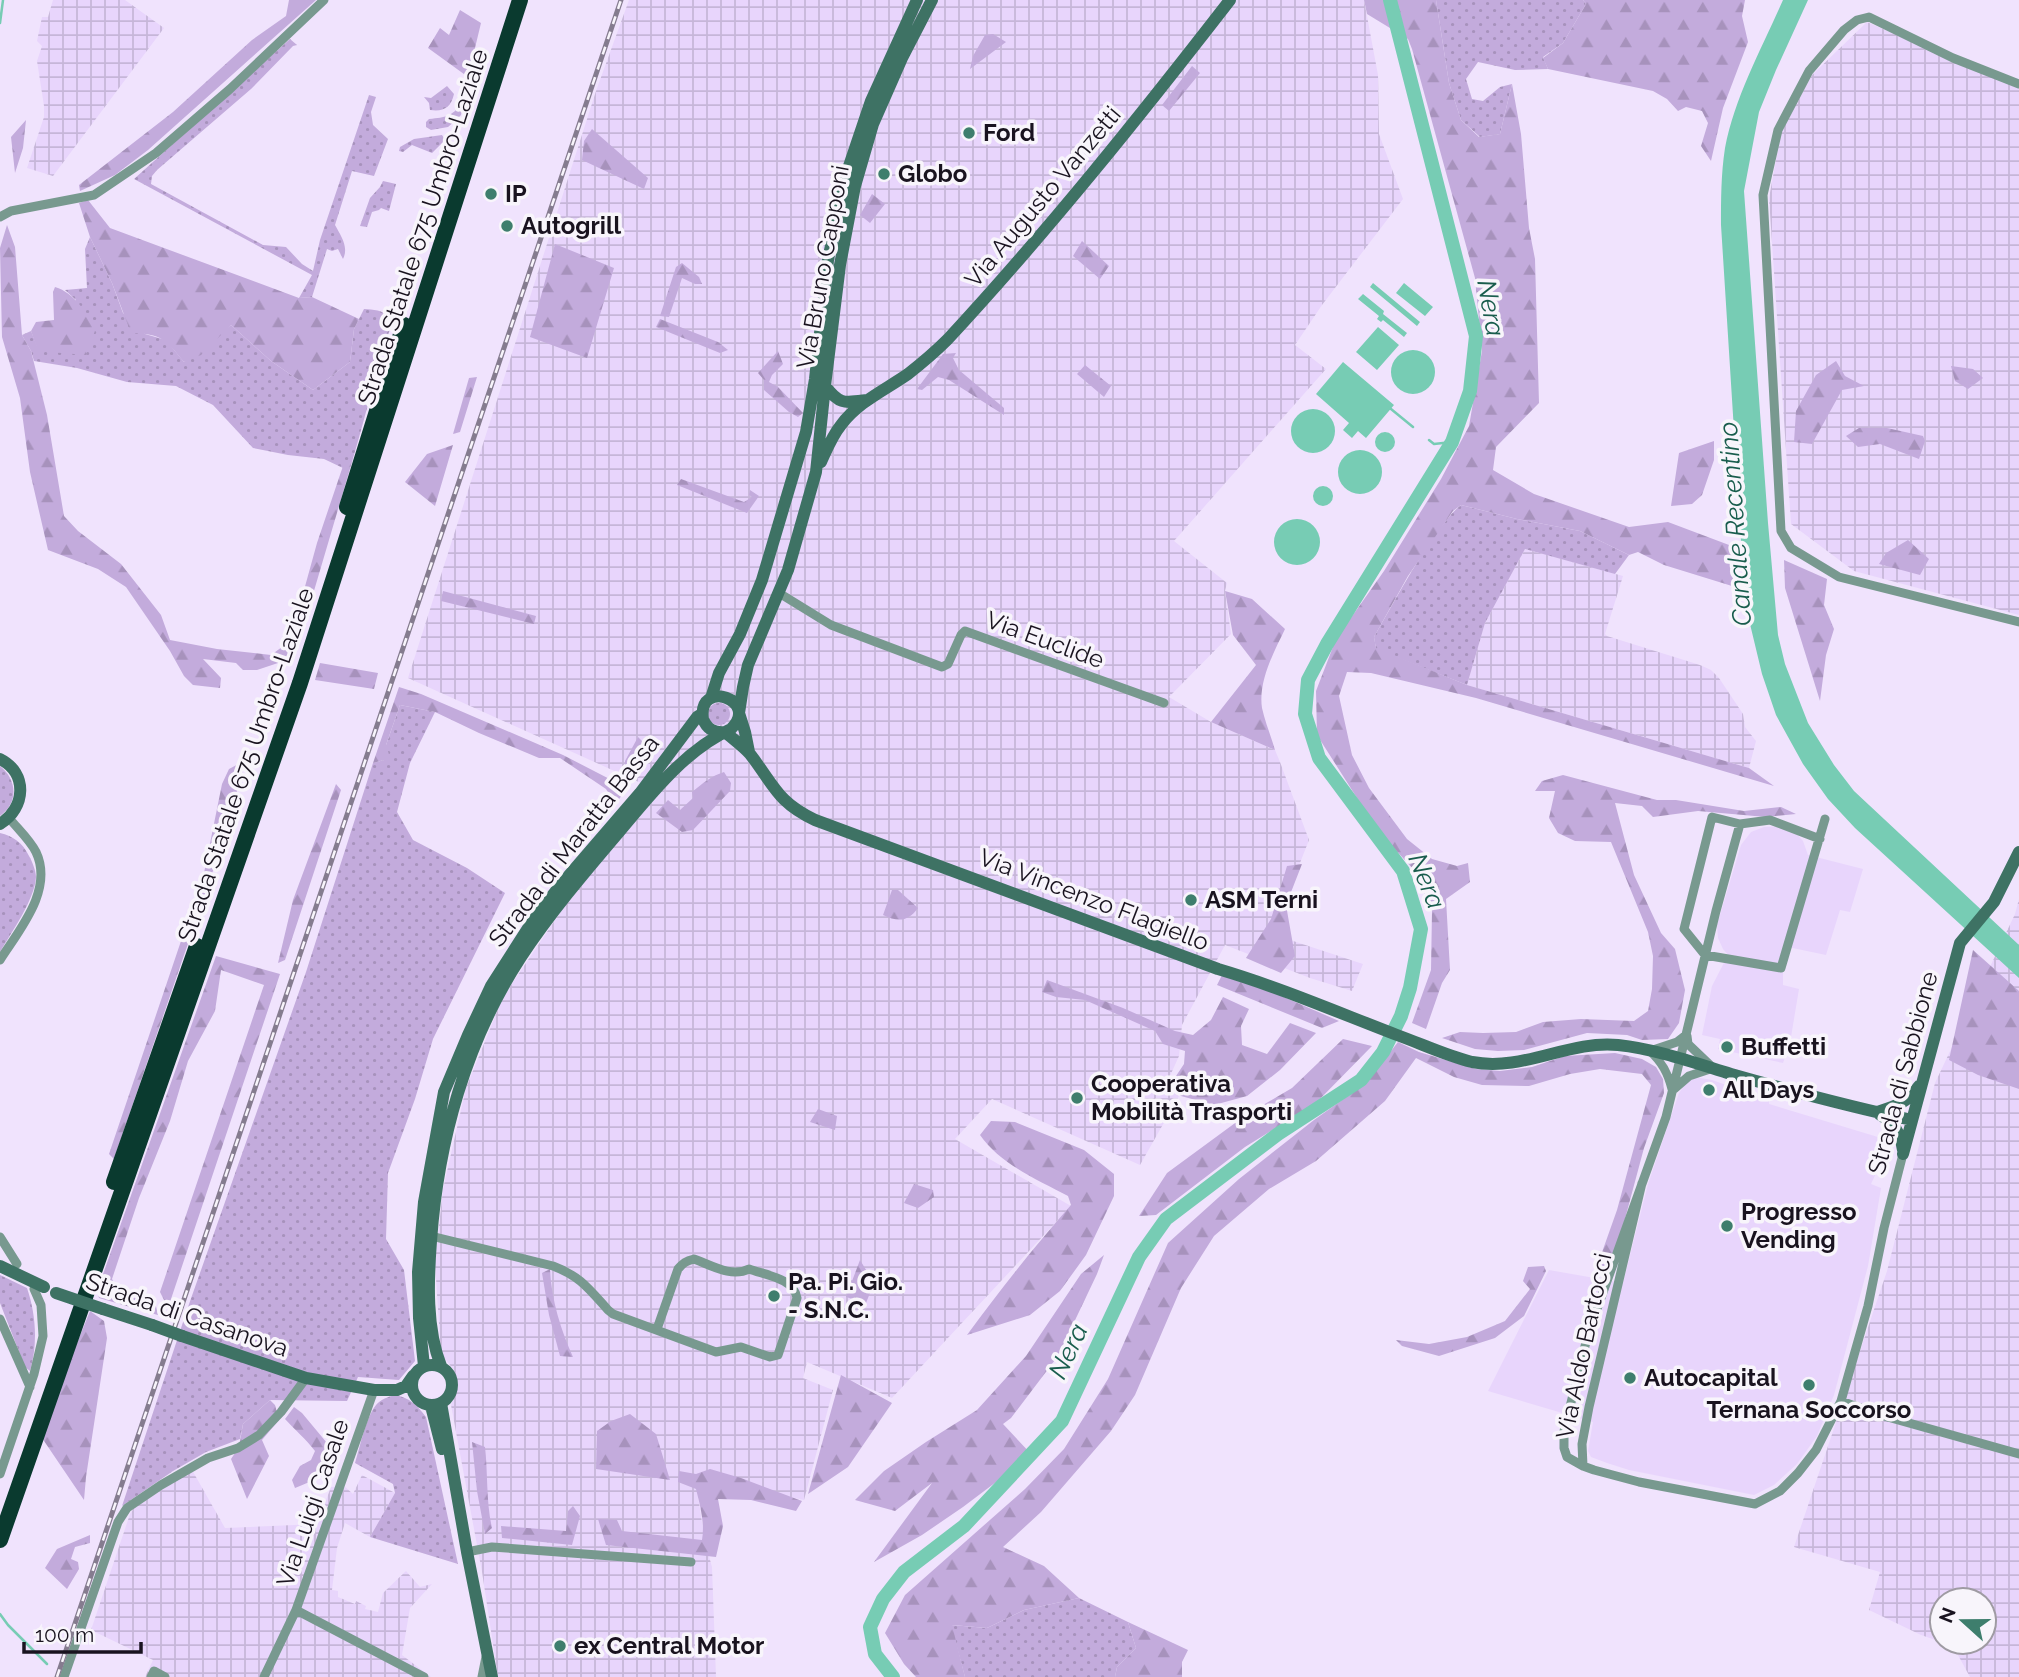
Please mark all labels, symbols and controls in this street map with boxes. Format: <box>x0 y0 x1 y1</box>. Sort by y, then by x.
street label: Strada Statale 675 Umbro-Laziale <box>351 45 494 408</box>
street label: Via Augusto Vanzetti <box>958 100 1127 293</box>
place label: Ford <box>983 118 1035 147</box>
marker: Ford <box>961 125 977 141</box>
place label: Globo <box>898 159 967 188</box>
street label: Via Bruno Capponi <box>790 163 855 371</box>
marker: Globo <box>876 166 892 182</box>
place label: IP <box>505 179 527 208</box>
marker: IP <box>483 186 499 202</box>
place label: Autogrill <box>521 211 622 240</box>
marker: Autogrill <box>499 218 515 234</box>
water label: Nera <box>1471 277 1511 339</box>
water label: Canale Recentino <box>1713 421 1757 627</box>
street label: Strada Statale 675 Umbro-Laziale <box>171 584 320 946</box>
street label: Via Euclide <box>982 605 1108 674</box>
street label: Strada di Maratta Bassa <box>482 729 665 952</box>
street label: Via Vincenzo Flagiello <box>975 842 1213 957</box>
water label: Nera <box>1402 849 1452 913</box>
place label: ASM Terni <box>1205 885 1318 914</box>
marker: ASM Terni <box>1183 892 1199 908</box>
street label: Strada di Sabbione <box>1861 968 1944 1178</box>
place label: Buffetti <box>1741 1032 1826 1061</box>
marker: Buffetti <box>1719 1039 1735 1055</box>
place label: Cooperativa Mobilità Trasporti <box>1091 1069 1292 1126</box>
place label: All Days <box>1723 1075 1815 1104</box>
marker: All Days <box>1701 1082 1717 1098</box>
marker: Cooperativa Mobilità Trasporti <box>1069 1090 1085 1106</box>
place label: Progresso Vending <box>1741 1197 1857 1254</box>
marker: Progresso Vending <box>1719 1218 1735 1234</box>
street label: Via Aldo Bartocci <box>1550 1250 1617 1441</box>
street label: Strada di Casanova <box>82 1266 292 1363</box>
place label: Pa. Pi. Gio. - S.N.C. <box>788 1267 903 1324</box>
marker: Pa. Pi. Gio. - S.N.C. <box>766 1288 782 1304</box>
water label: Nera <box>1042 1319 1094 1383</box>
place label: Autocapital <box>1644 1363 1778 1392</box>
marker: Autocapital <box>1622 1370 1638 1386</box>
marker: Ternana Soccorso <box>1801 1377 1817 1393</box>
place label: Ternana Soccorso <box>1707 1395 1911 1424</box>
street label: Via Luigi Casale <box>270 1415 355 1590</box>
north arrow <box>1928 1586 1998 1656</box>
text: N <box>1934 1604 1960 1626</box>
scale bar <box>24 1610 142 1654</box>
text: 100 m <box>35 1622 94 1647</box>
place label: ex Central Motor <box>574 1631 764 1660</box>
marker: ex Central Motor <box>552 1638 568 1654</box>

